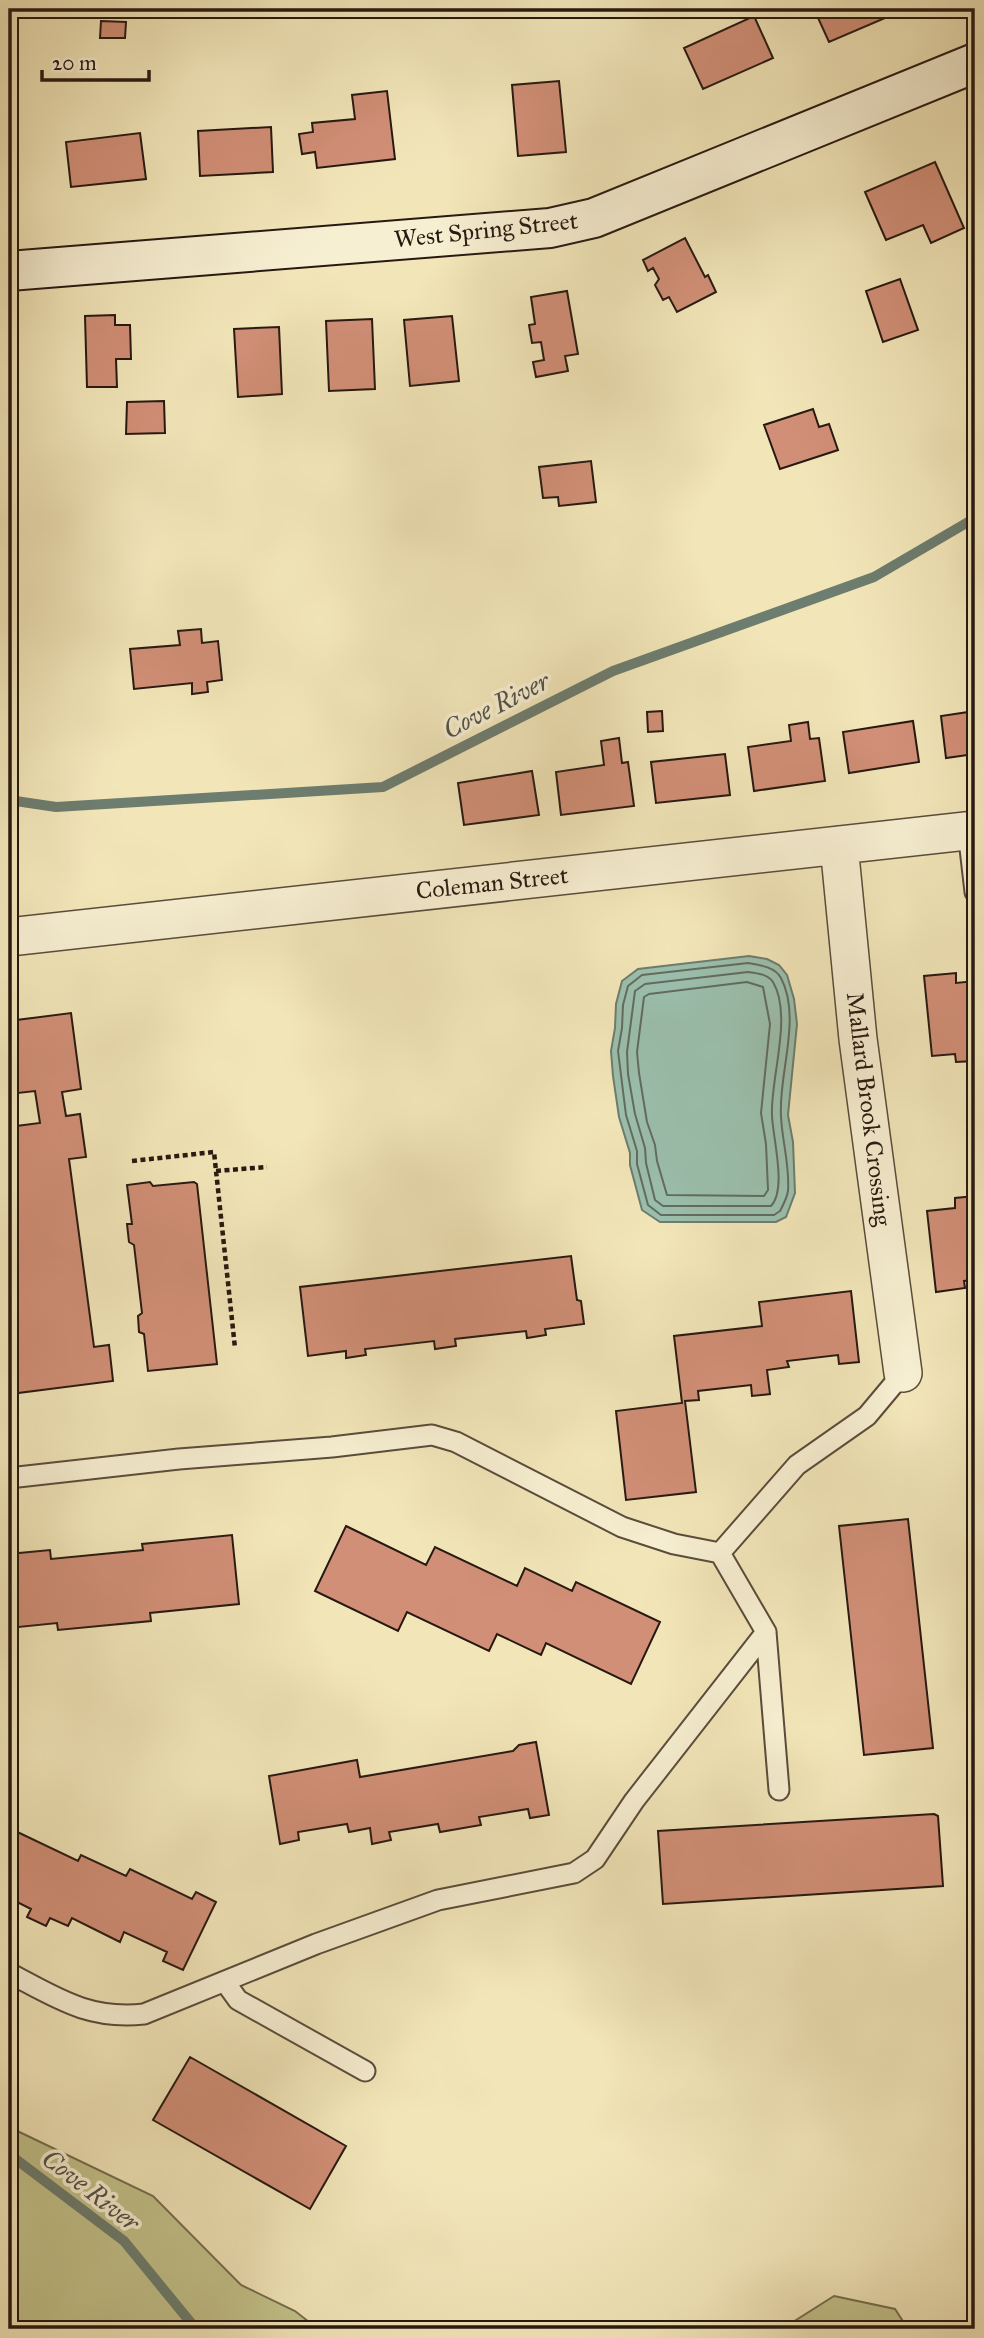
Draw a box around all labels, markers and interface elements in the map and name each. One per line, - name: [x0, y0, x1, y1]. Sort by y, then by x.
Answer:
- scale bar: [42, 38, 149, 82]
- text: 20 m: [52, 50, 97, 76]
- street label: West Spring Street: [393, 205, 580, 255]
- water label: Cove River: [437, 664, 556, 745]
- street label: Coleman Street: [414, 860, 570, 906]
- street label: Mallard Brook Crossing: [840, 990, 898, 1228]
- water label: Cove River: [36, 2142, 147, 2239]

